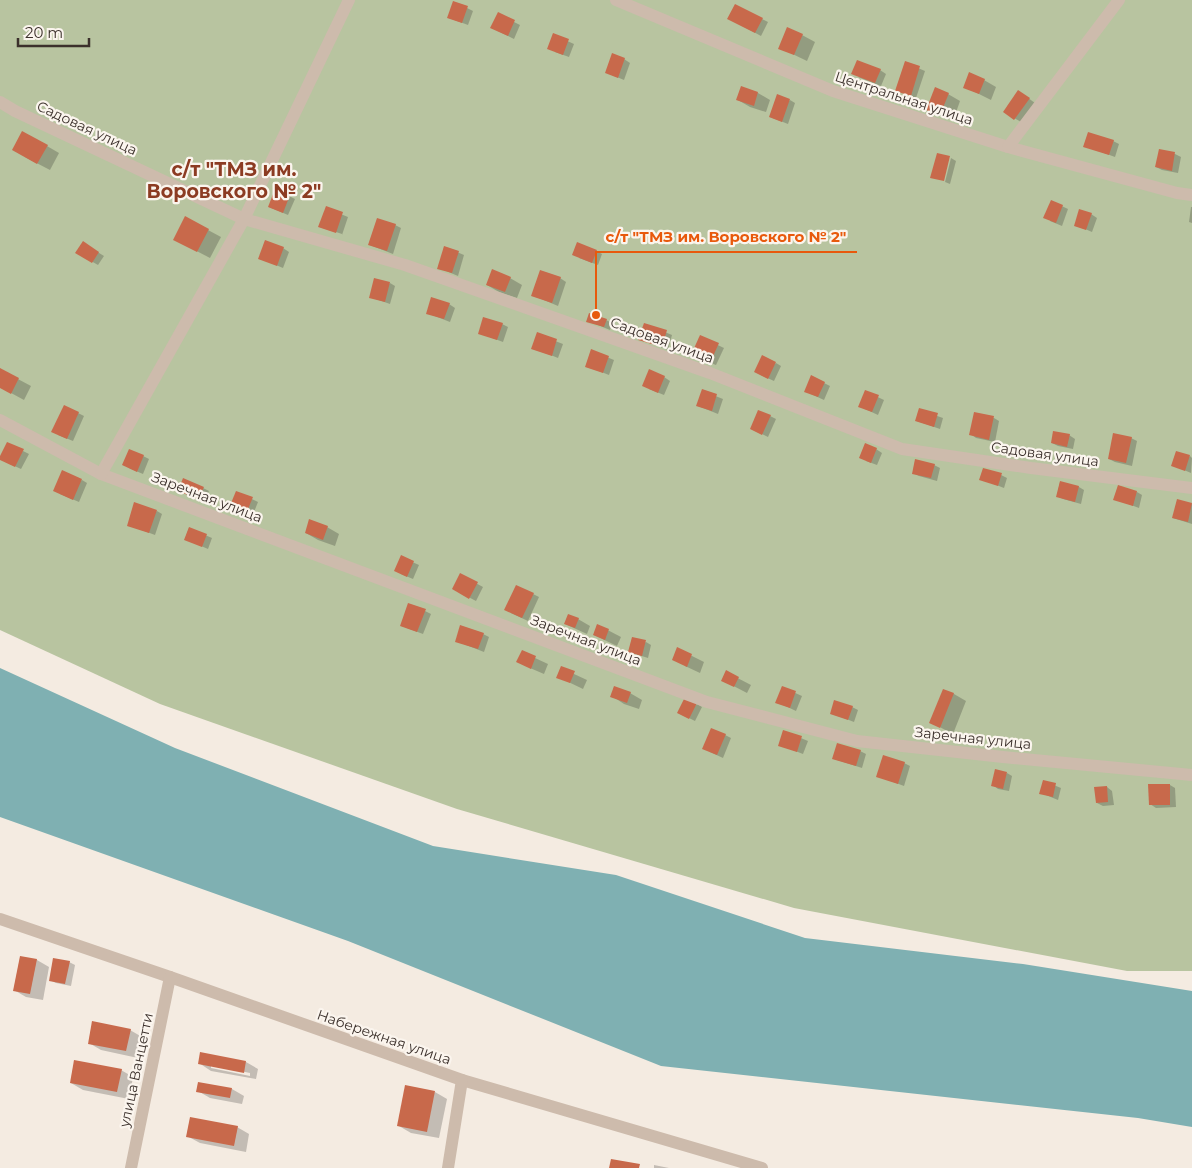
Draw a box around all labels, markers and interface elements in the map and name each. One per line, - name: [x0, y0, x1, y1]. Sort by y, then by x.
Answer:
- scale bar: [18, 15, 89, 47]
- text: 20 m: [25, 23, 63, 42]
- street label: Центральная улица: [833, 67, 975, 129]
- street label: Садовая улица: [34, 97, 140, 159]
- district label: с/т "ТМЗ им. Воровского № 2": [147, 158, 321, 203]
- callout: с/т "ТМЗ им. Воровского № 2": [596, 222, 857, 252]
- text: с/т "ТМЗ им. Воровского № 2": [606, 227, 846, 246]
- street label: Садовая улица: [608, 313, 716, 367]
- street label: Садовая улица: [990, 438, 1100, 470]
- street label: Заречная улица: [149, 468, 265, 526]
- street label: Заречная улица: [528, 611, 644, 669]
- street label: Заречная улица: [914, 723, 1032, 753]
- street label: Набережная улица: [315, 1006, 453, 1068]
- street label: улица Ванцетти: [115, 1011, 157, 1130]

